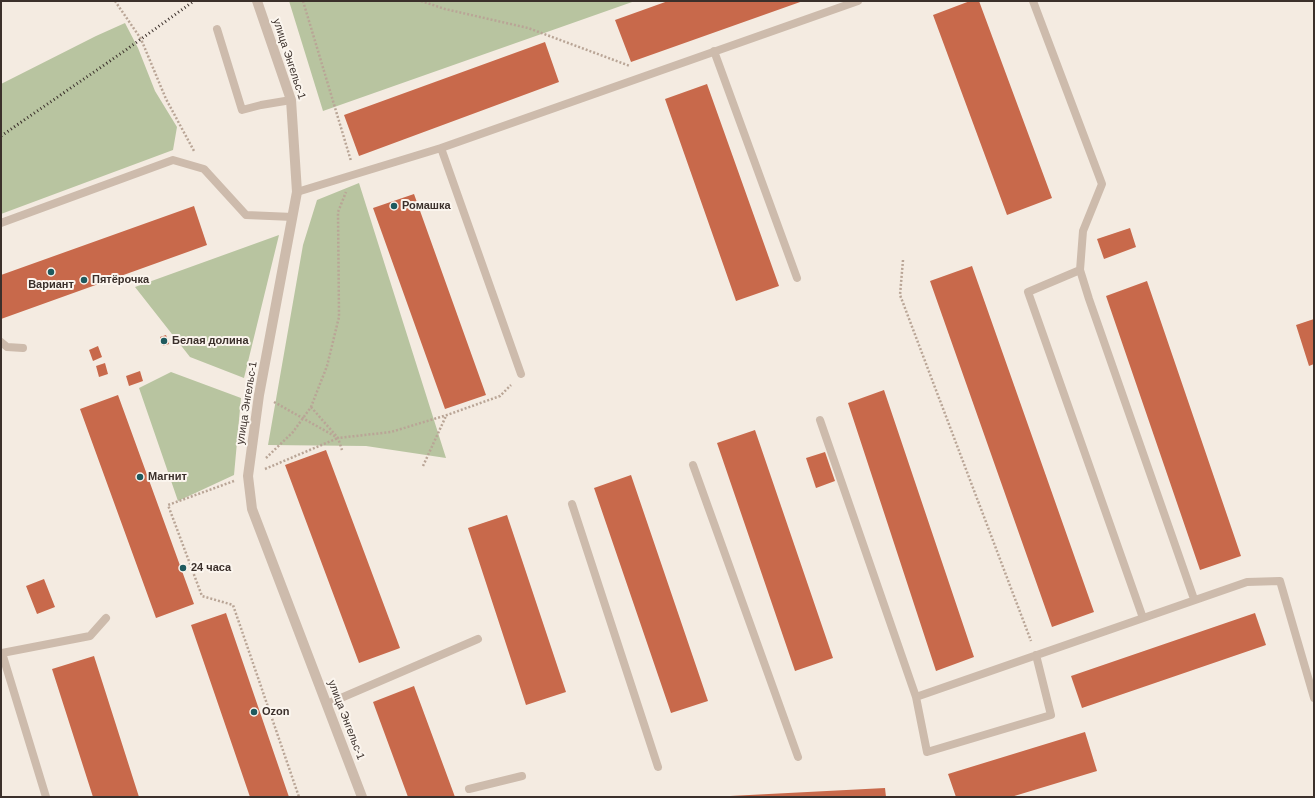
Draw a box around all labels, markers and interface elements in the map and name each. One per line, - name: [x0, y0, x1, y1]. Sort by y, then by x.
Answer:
- street label: улица Энгельс-1: [270, 17, 308, 101]
- place label: Ромашка: [402, 199, 451, 213]
- marker: Ромашка: [389, 201, 399, 211]
- marker: Вариант: [46, 267, 56, 277]
- place label: Пятёрочка: [92, 273, 149, 287]
- marker: Пятёрочка: [79, 275, 89, 285]
- place label: Вариант: [28, 278, 74, 292]
- place label: Белая долина: [172, 334, 249, 348]
- marker: Белая долина: [159, 336, 169, 346]
- street label: улица Энгельс-1: [234, 360, 260, 446]
- place label: Магнит: [148, 470, 187, 484]
- marker: Магнит: [135, 472, 145, 482]
- place label: 24 часа: [191, 561, 231, 575]
- marker: 24 часа: [178, 563, 188, 573]
- street label: улица Энгельс-1: [325, 678, 367, 762]
- place label: Ozon: [262, 705, 289, 719]
- marker: Ozon: [249, 707, 259, 717]

